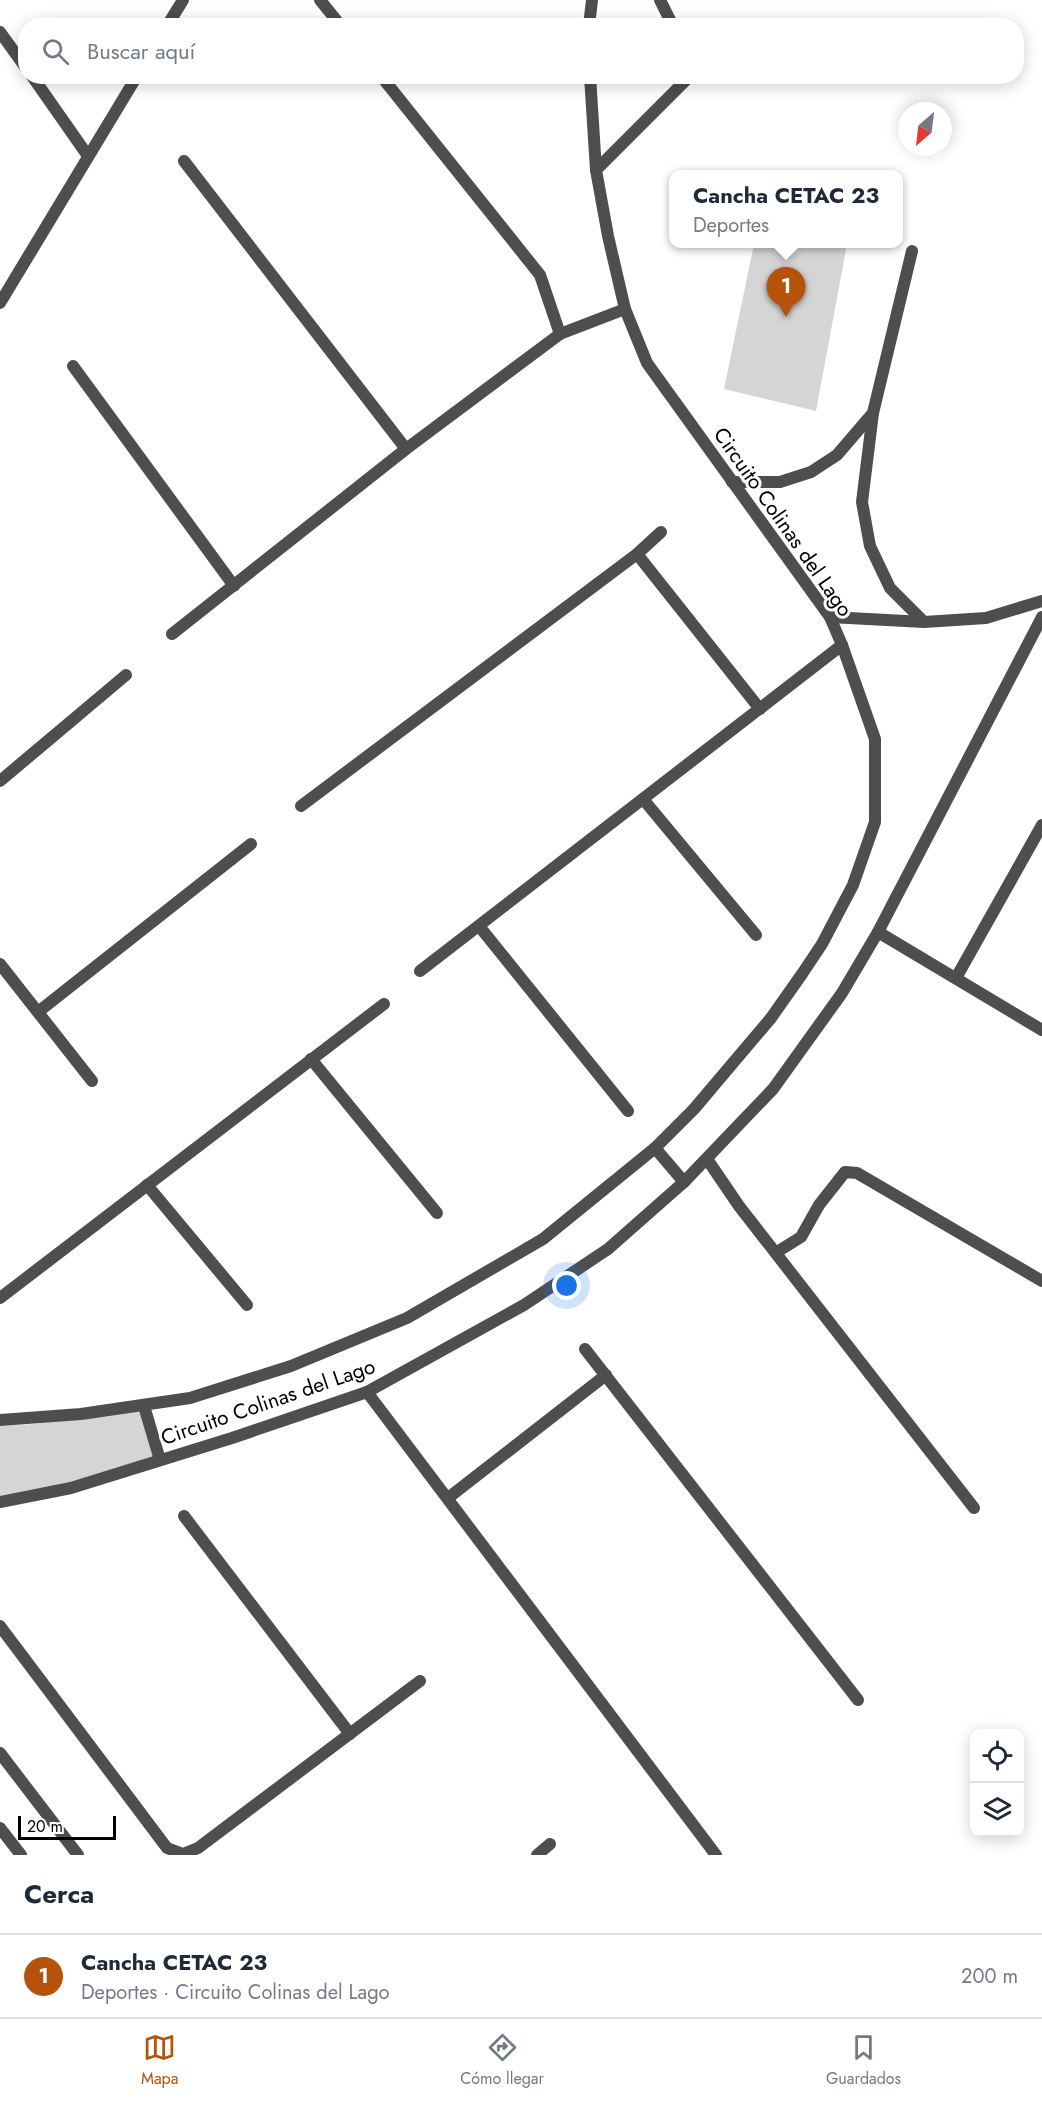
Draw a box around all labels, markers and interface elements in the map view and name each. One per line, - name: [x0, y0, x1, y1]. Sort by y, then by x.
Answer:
- search box: [18, 18, 1024, 84]
- icon: search: [39, 35, 72, 68]
- text: Buscar aquí: [87, 35, 195, 67]
- north arrow: [898, 102, 952, 156]
- popup: [669, 170, 903, 248]
- text: Cancha CETAC 23: [693, 179, 879, 211]
- text: Deportes: [693, 211, 769, 240]
- pin: 1: [766, 268, 806, 317]
- street label: Circuito Colinas del Lago: [706, 421, 860, 623]
- your location: [552, 1271, 581, 1300]
- street label: Circuito Colinas del Lago: [157, 1351, 379, 1453]
- map controls: [970, 1729, 1024, 1837]
- button: locate: [970, 1729, 1024, 1783]
- button: layers: [970, 1783, 1024, 1837]
- scale bar: [18, 1813, 116, 1840]
- text: 20 m: [27, 1815, 63, 1838]
- text: Cerca: [24, 1875, 94, 1913]
- text: Cancha CETAC 23: [81, 1946, 267, 1978]
- text: 1: [38, 1962, 49, 1991]
- text: 200 m: [961, 1962, 1018, 1991]
- text: Deportes · Circuito Colinas del Lago: [81, 1978, 390, 2007]
- tab: Mapa: [141, 2031, 178, 2090]
- tab: Cómo llegar: [460, 2031, 544, 2090]
- tab: Guardados: [826, 2031, 901, 2090]

